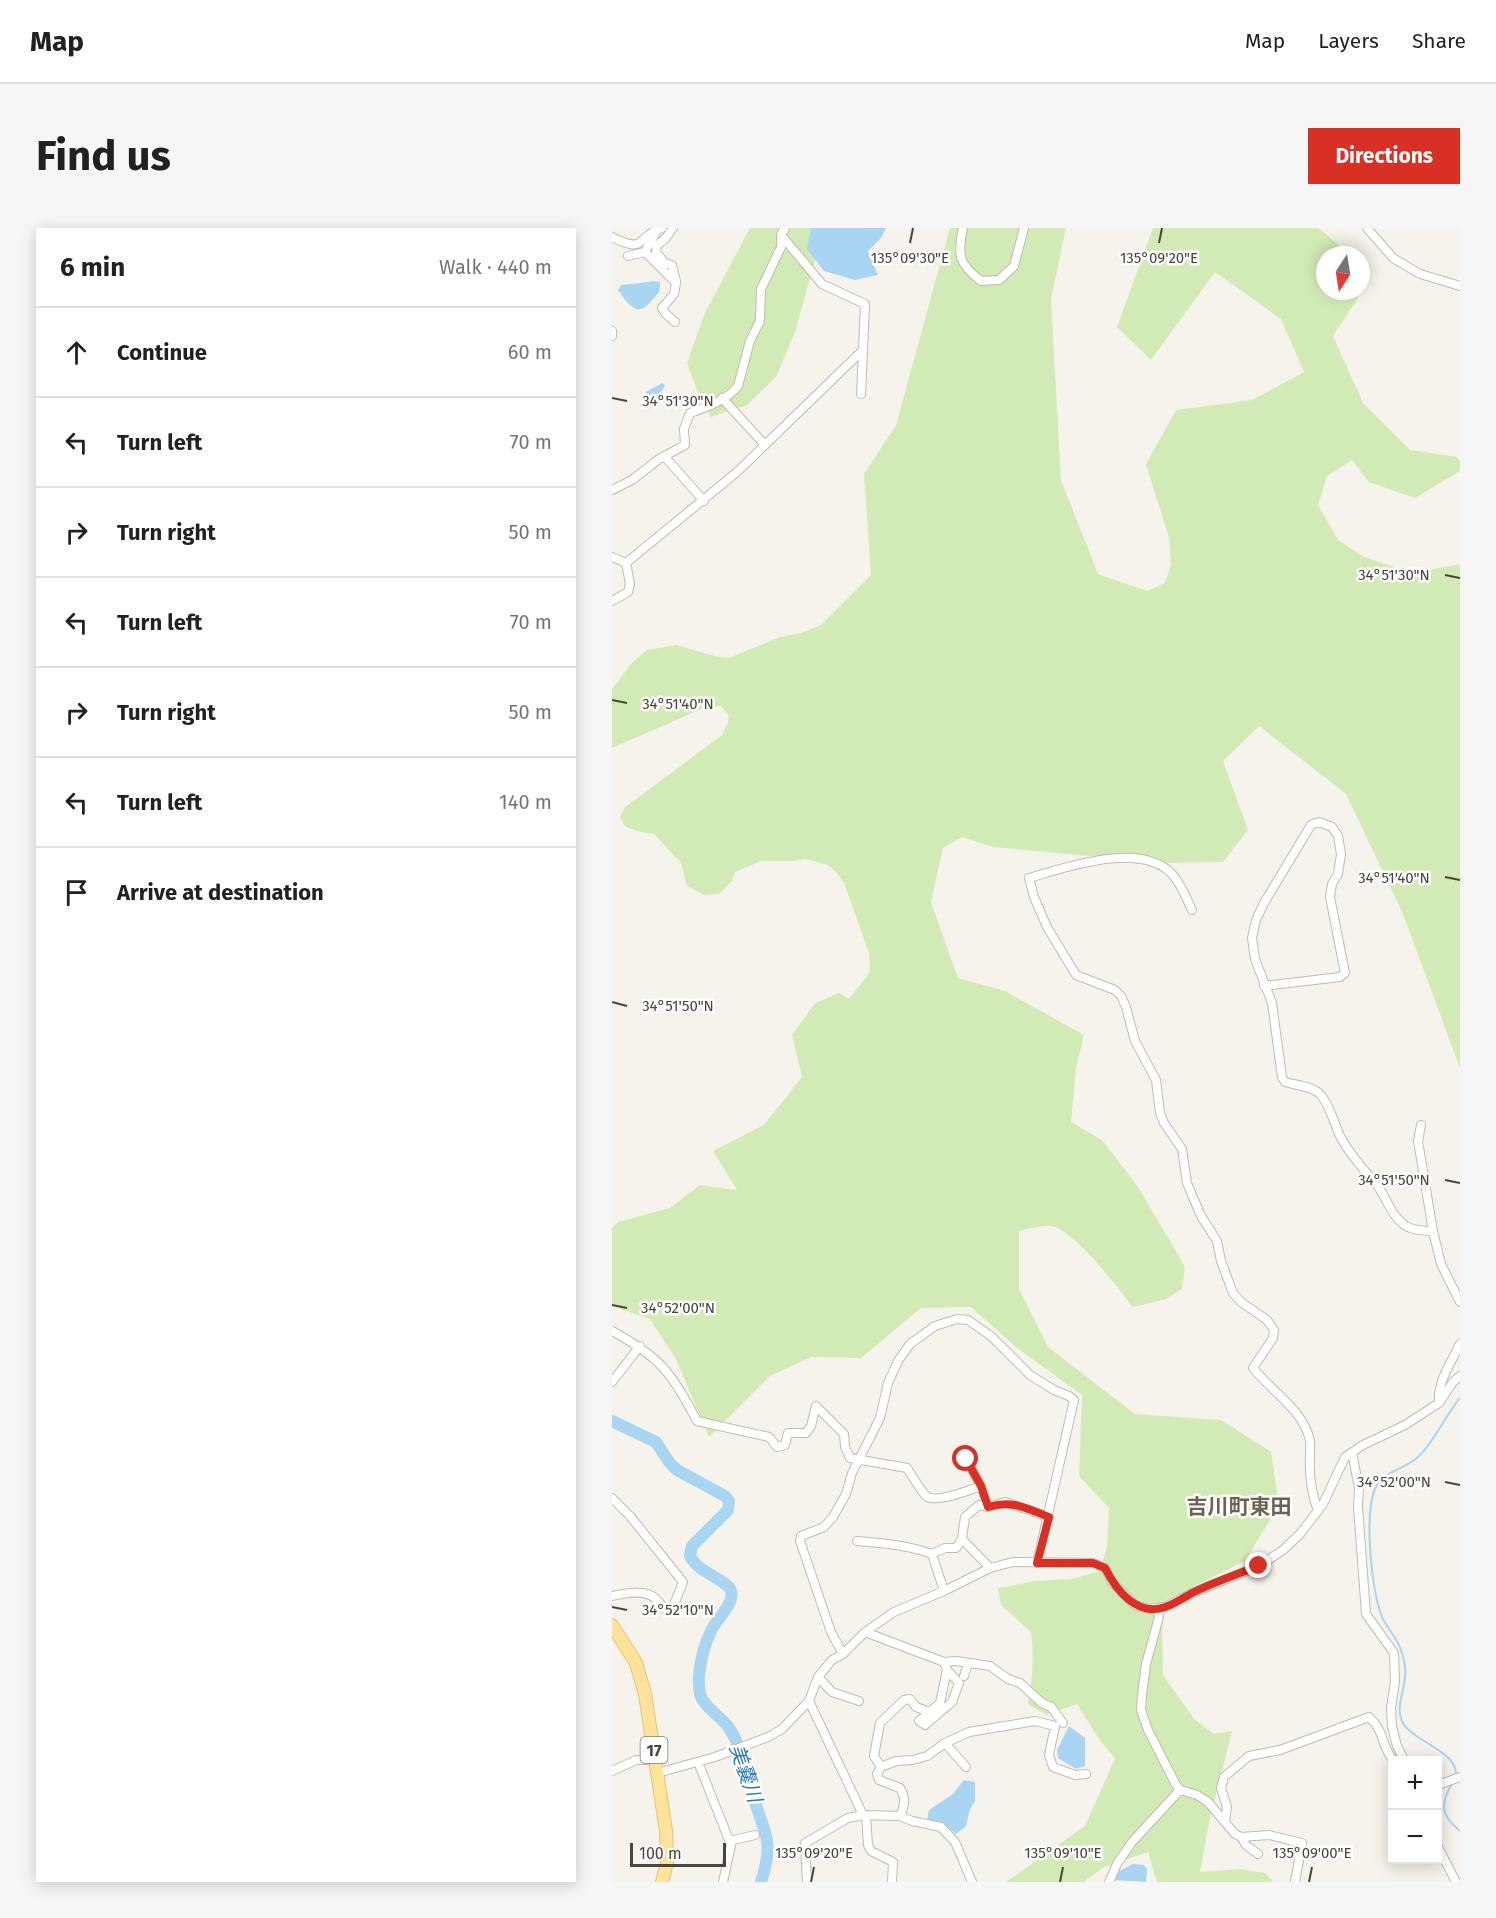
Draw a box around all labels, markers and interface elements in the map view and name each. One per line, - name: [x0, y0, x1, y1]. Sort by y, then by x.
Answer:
- text: Map: [30, 25, 84, 58]
- text: Map: [1245, 28, 1285, 54]
- text: Layers: [1318, 28, 1379, 54]
- text: Share: [1412, 28, 1466, 54]
- button: Directions: [1308, 128, 1460, 184]
- text: Find us: [36, 131, 171, 181]
- north arrow: [1316, 246, 1370, 300]
- text: 135°09'30"E: [871, 249, 949, 267]
- text: 135°09'20"E: [1120, 249, 1198, 267]
- text: 6 min: [60, 252, 125, 283]
- text: Walk · 440 m: [439, 255, 552, 279]
- icon: ahead: [60, 336, 93, 369]
- text: Continue: [117, 339, 207, 366]
- text: 60 m: [508, 340, 552, 364]
- text: 34°51'30"N: [642, 392, 714, 410]
- icon: left: [60, 426, 93, 459]
- text: Turn left: [117, 429, 202, 456]
- text: 70 m: [510, 430, 552, 454]
- icon: right: [60, 516, 93, 549]
- text: Turn right: [117, 519, 216, 546]
- text: 50 m: [508, 520, 552, 544]
- text: 34°51'30"N: [1358, 566, 1430, 584]
- icon: left: [60, 606, 93, 639]
- text: Turn left: [117, 609, 202, 636]
- text: 70 m: [510, 610, 552, 634]
- text: 34°51'40"N: [642, 695, 714, 713]
- icon: right: [60, 696, 93, 729]
- text: Turn right: [117, 699, 216, 726]
- text: 50 m: [508, 700, 552, 724]
- icon: left: [60, 786, 93, 819]
- text: Turn left: [117, 789, 202, 816]
- text: 140 m: [499, 790, 552, 814]
- text: 34°51'40"N: [1358, 869, 1430, 887]
- icon: arrive: [60, 876, 93, 909]
- text: Arrive at destination: [117, 879, 324, 906]
- text: 34°51'50"N: [642, 997, 714, 1015]
- text: 34°51'50"N: [1358, 1171, 1430, 1189]
- text: 34°52'00"N: [641, 1299, 715, 1317]
- route start: [952, 1445, 978, 1471]
- text: 34°52'00"N: [1357, 1473, 1431, 1491]
- district label: 吉川町東田: [1187, 1494, 1292, 1520]
- route end: [1245, 1552, 1271, 1578]
- text: 34°52'10"N: [642, 1601, 714, 1619]
- road number: 17: [640, 1737, 668, 1763]
- water label: 美嚢川: [725, 1741, 768, 1807]
- map controls: [1388, 1756, 1442, 1864]
- button: +: [1388, 1756, 1442, 1810]
- button: −: [1388, 1810, 1442, 1864]
- scale bar: [630, 1840, 726, 1868]
- text: 100 m: [639, 1844, 682, 1863]
- text: 135°09'20"E: [775, 1844, 853, 1862]
- text: 135°09'10"E: [1024, 1844, 1102, 1862]
- text: 135°09'00"E: [1272, 1844, 1352, 1862]

